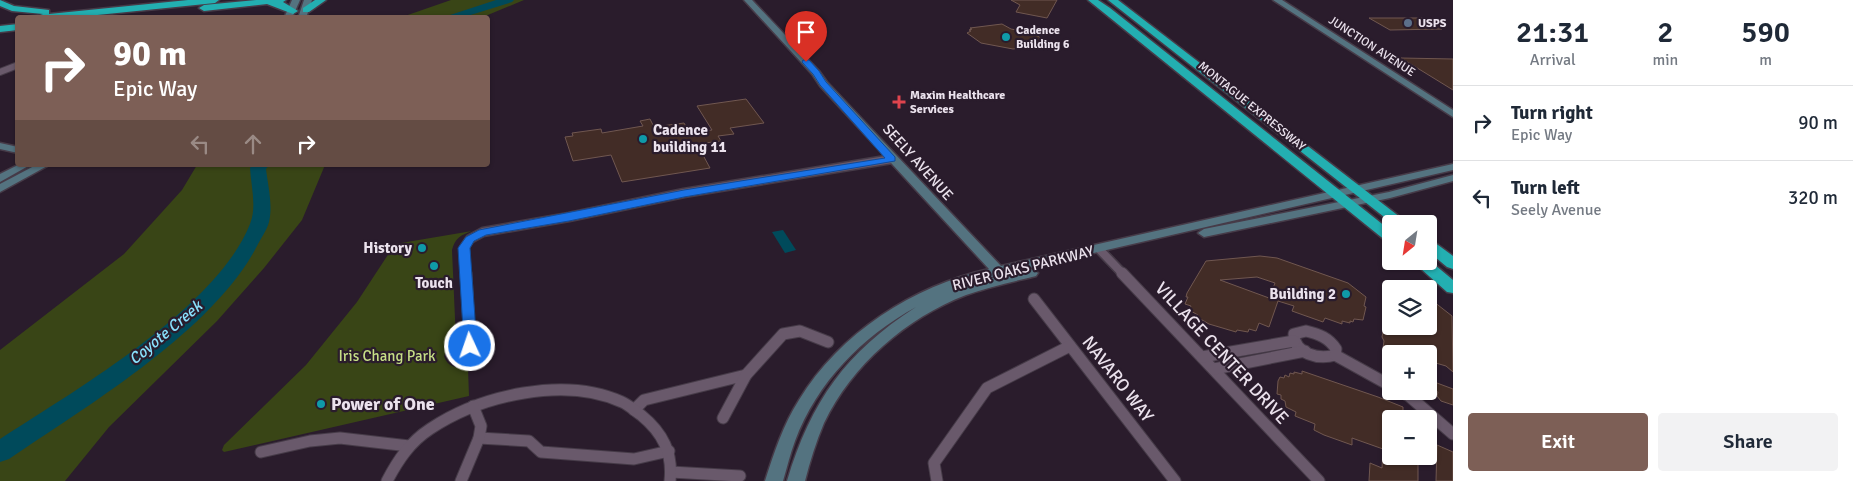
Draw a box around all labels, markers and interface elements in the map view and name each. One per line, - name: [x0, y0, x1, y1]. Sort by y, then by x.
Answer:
- pin: [785, 11, 827, 62]
- street label: JUNCTION AVENUE: [1326, 13, 1418, 80]
- text: 21:31: [1516, 14, 1589, 51]
- text: 2: [1657, 14, 1673, 51]
- text: 590: [1741, 14, 1790, 51]
- place label: USPS: [1418, 16, 1447, 31]
- marker: USPS: [1402, 17, 1414, 29]
- icon: arrive: [792, 18, 820, 46]
- place label: Cadence Building 6: [1016, 23, 1070, 52]
- marker: Cadence Building 6: [1000, 31, 1012, 43]
- text: 90 m: [113, 32, 187, 75]
- icon: right: [30, 35, 95, 100]
- text: Arrival: [1530, 50, 1576, 70]
- text: min: [1652, 50, 1678, 70]
- text: m: [1759, 50, 1772, 70]
- street label: MONTAGUE EXPRESSWAY: [1195, 59, 1308, 154]
- text: Epic Way: [113, 75, 197, 102]
- place label: Maxim Healthcare Services: [910, 88, 1005, 117]
- marker: Maxim Healthcare Services: [892, 95, 906, 109]
- text: Turn right: [1511, 101, 1593, 125]
- icon: right: [1468, 109, 1496, 137]
- text: 90 m: [1798, 111, 1838, 135]
- street label: SEELY AVENUE: [879, 120, 957, 204]
- place label: Cadence building 11: [653, 121, 727, 156]
- text: Epic Way: [1511, 125, 1572, 145]
- icon: left: [186, 130, 214, 158]
- icon: ahead: [239, 130, 267, 158]
- icon: right: [292, 130, 320, 158]
- marker: Cadence building 11: [637, 133, 649, 145]
- text: Turn left: [1511, 176, 1580, 200]
- icon: left: [1468, 184, 1496, 212]
- text: 320 m: [1788, 186, 1838, 210]
- text: Seely Avenue: [1511, 200, 1601, 220]
- north arrow: [1382, 215, 1438, 270]
- map controls: [1382, 215, 1437, 465]
- place label: History: [363, 239, 413, 257]
- marker: History: [416, 242, 428, 254]
- street label: RIVER OAKS PARKWAY: [950, 242, 1096, 294]
- marker: Touch: [428, 260, 440, 272]
- place label: Touch: [415, 274, 453, 292]
- street label: VILLAGE CENTER DRIVE: [1151, 278, 1293, 428]
- button: layers: [1382, 280, 1437, 335]
- place label: Building 2: [1269, 285, 1336, 303]
- marker: Building 2: [1340, 288, 1352, 300]
- water label: Coyote Creek: [125, 295, 208, 369]
- position arrow: [443, 319, 495, 371]
- street label: NAVARO WAY: [1078, 332, 1158, 426]
- button: +: [1382, 345, 1437, 400]
- park label: Iris Chang Park: [338, 347, 436, 365]
- place label: Power of One: [331, 393, 435, 415]
- marker: Power of One: [315, 398, 327, 410]
- button: −: [1382, 410, 1437, 465]
- button: Exit: [1468, 413, 1648, 471]
- button: Share: [1658, 413, 1838, 471]

